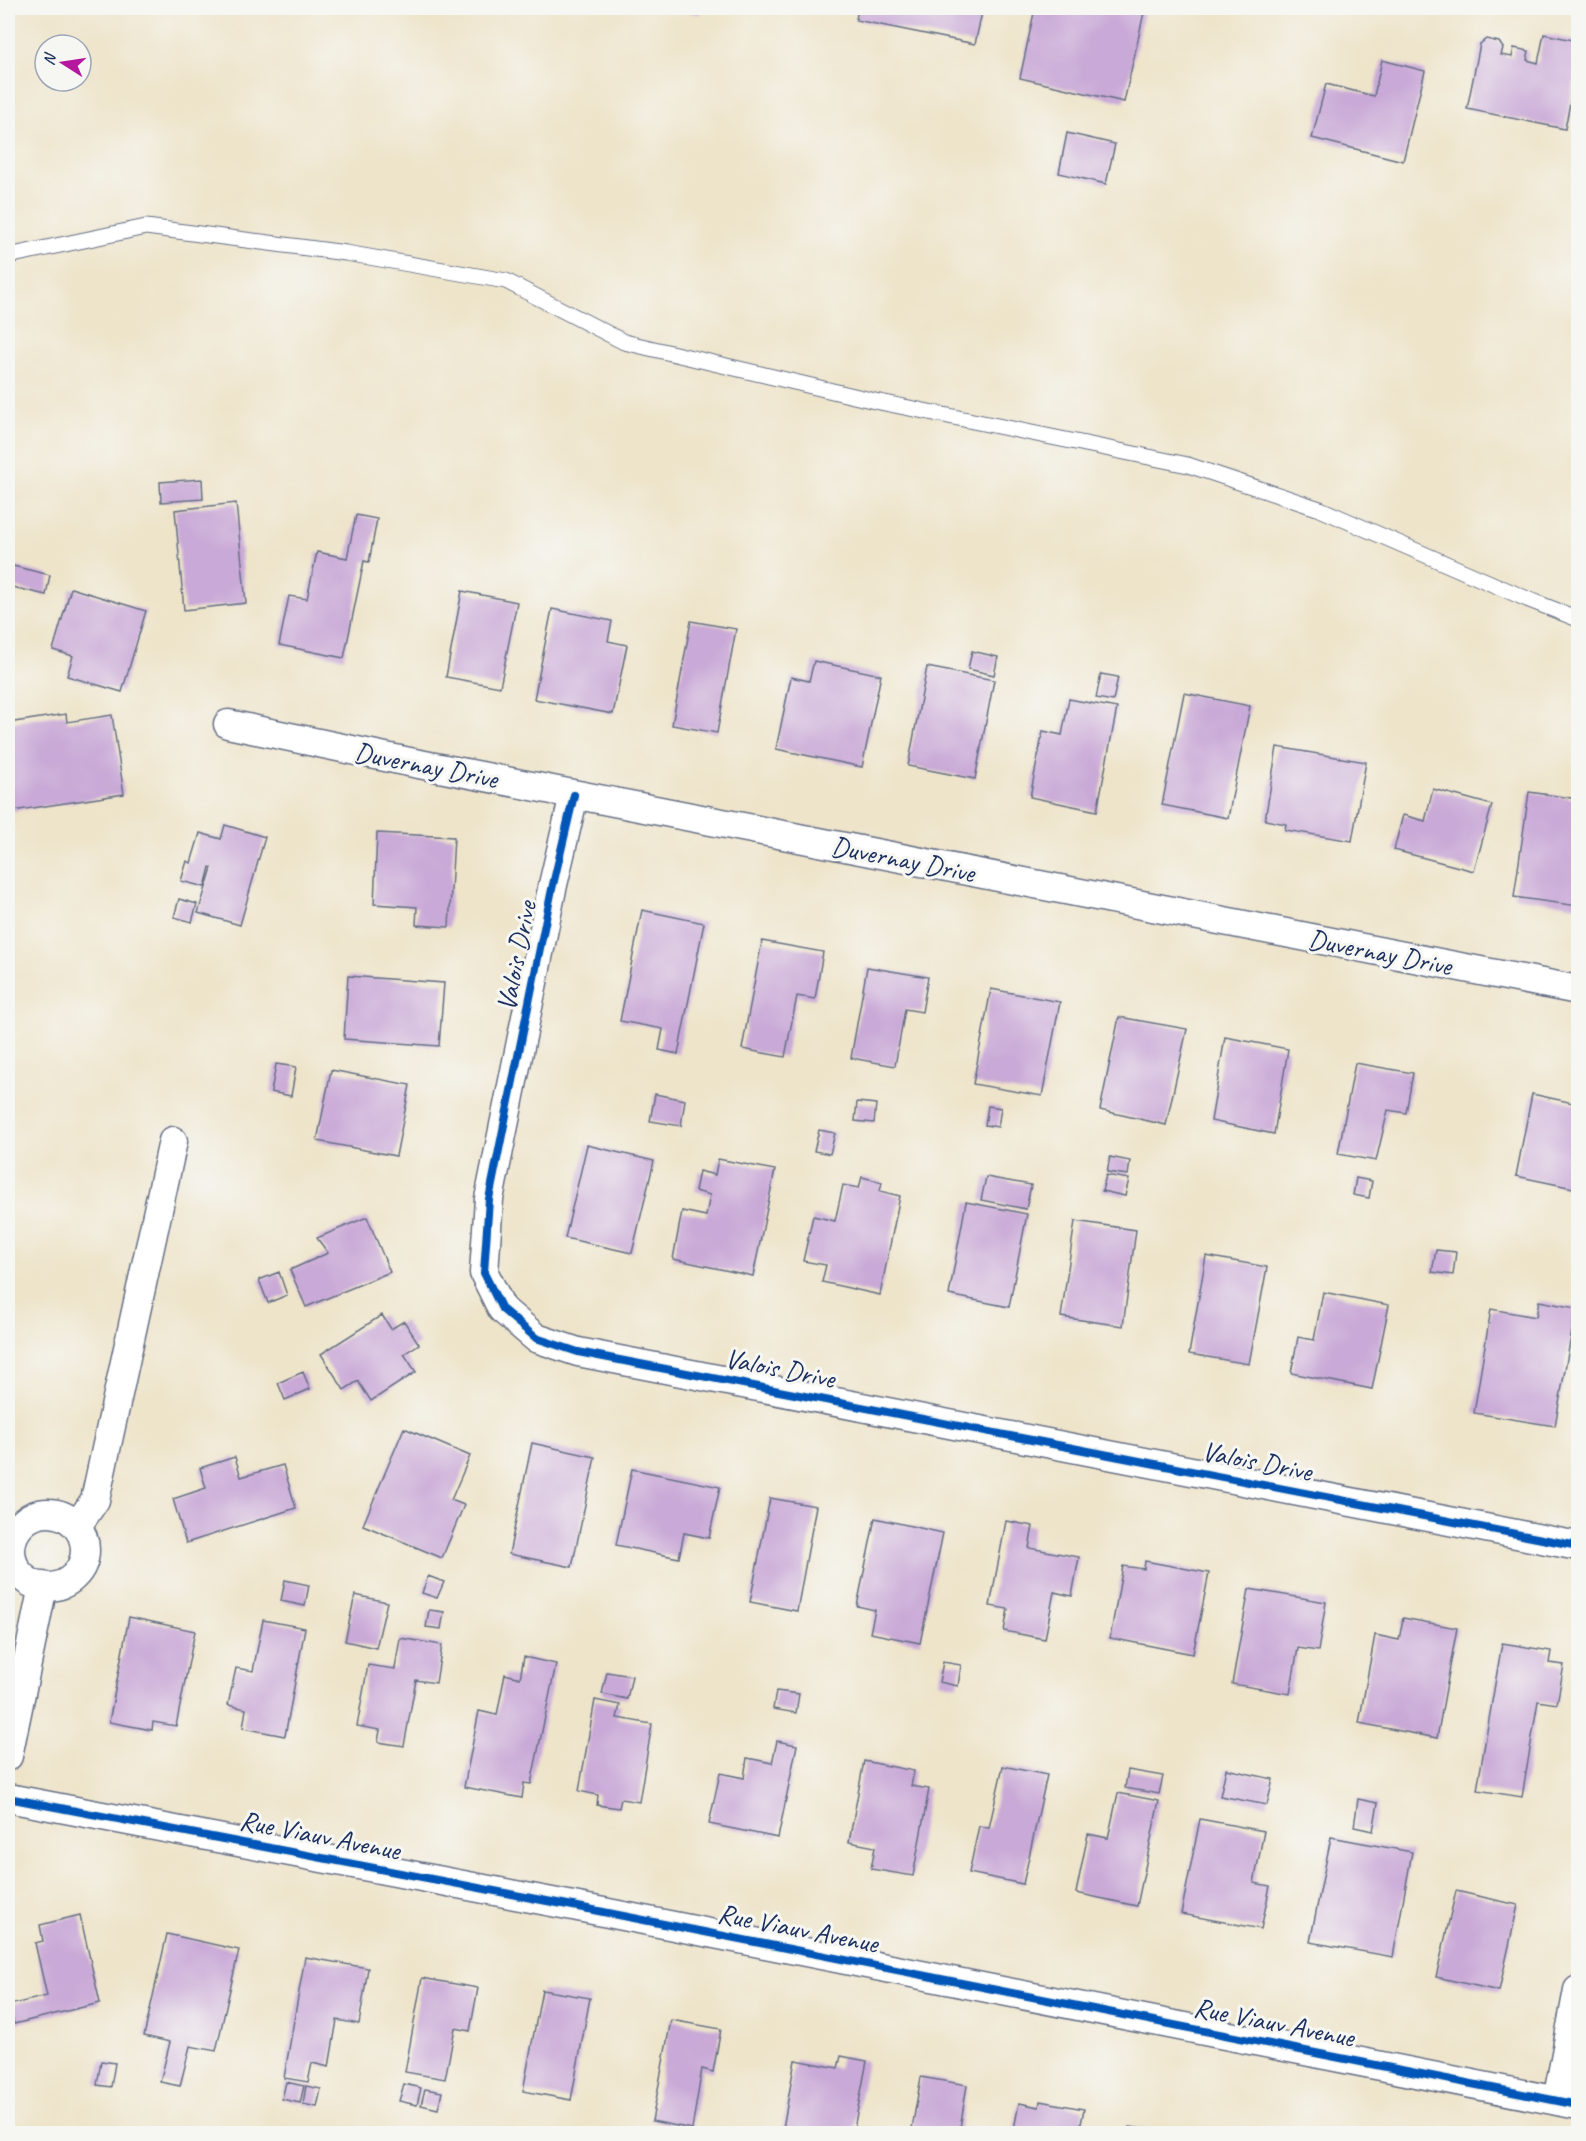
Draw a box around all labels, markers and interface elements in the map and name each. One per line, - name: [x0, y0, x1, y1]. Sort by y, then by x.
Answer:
- north arrow: [33, 33, 93, 93]
- text: N: [38, 50, 61, 67]
- street label: Duvernay Drive: [351, 734, 503, 796]
- street label: Duvernay Drive: [828, 828, 980, 890]
- street label: Valois Drive: [488, 896, 544, 1014]
- street label: Duvernay Drive: [1305, 921, 1457, 983]
- street label: Valois Drive: [722, 1340, 840, 1396]
- street label: Valois Drive: [1199, 1433, 1317, 1489]
- street label: Rue Viauv Avenue: [237, 1802, 405, 1868]
- street label: Rue Viauv Avenue: [715, 1895, 883, 1961]
- street label: Rue Viauv Avenue: [1191, 1989, 1359, 2055]

